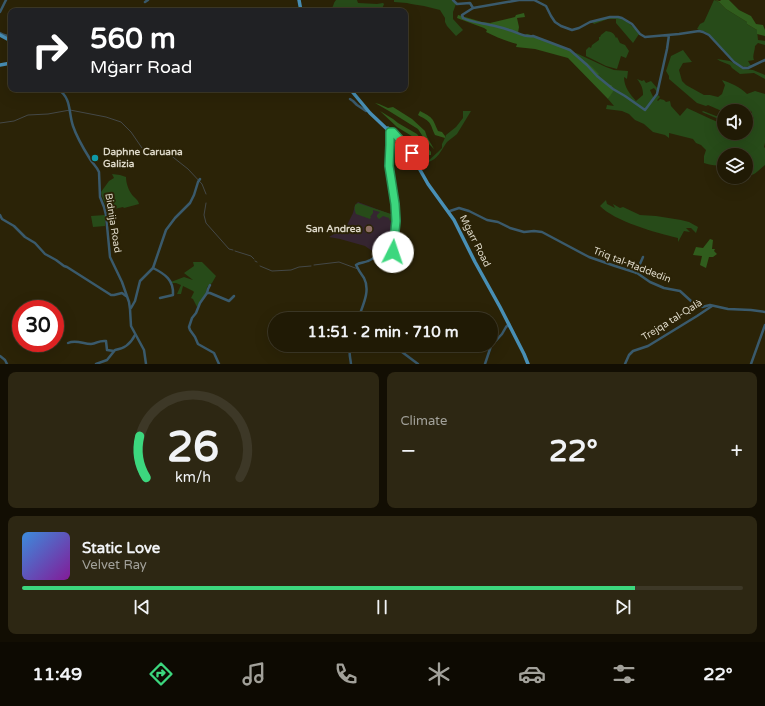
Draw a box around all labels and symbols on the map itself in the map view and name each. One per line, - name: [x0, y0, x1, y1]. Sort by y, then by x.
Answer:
- pin: [395, 136, 429, 170]
- place label: Daphne Caruana Galizia: [103, 146, 183, 170]
- marker: Daphne Caruana Galizia: [90, 153, 100, 163]
- street label: Bidnija Road: [102, 192, 124, 254]
- street label: Mġarr Road: [457, 213, 493, 269]
- place label: San Andrea: [306, 223, 361, 235]
- marker: San Andrea: [364, 224, 374, 234]
- position arrow: [372, 231, 414, 273]
- street label: Triq tal-Ħaddedin: [591, 245, 673, 285]
- street label: Trejqa tal-Qalà: [640, 297, 704, 343]
- speed limit sign: 30: [12, 300, 64, 352]

